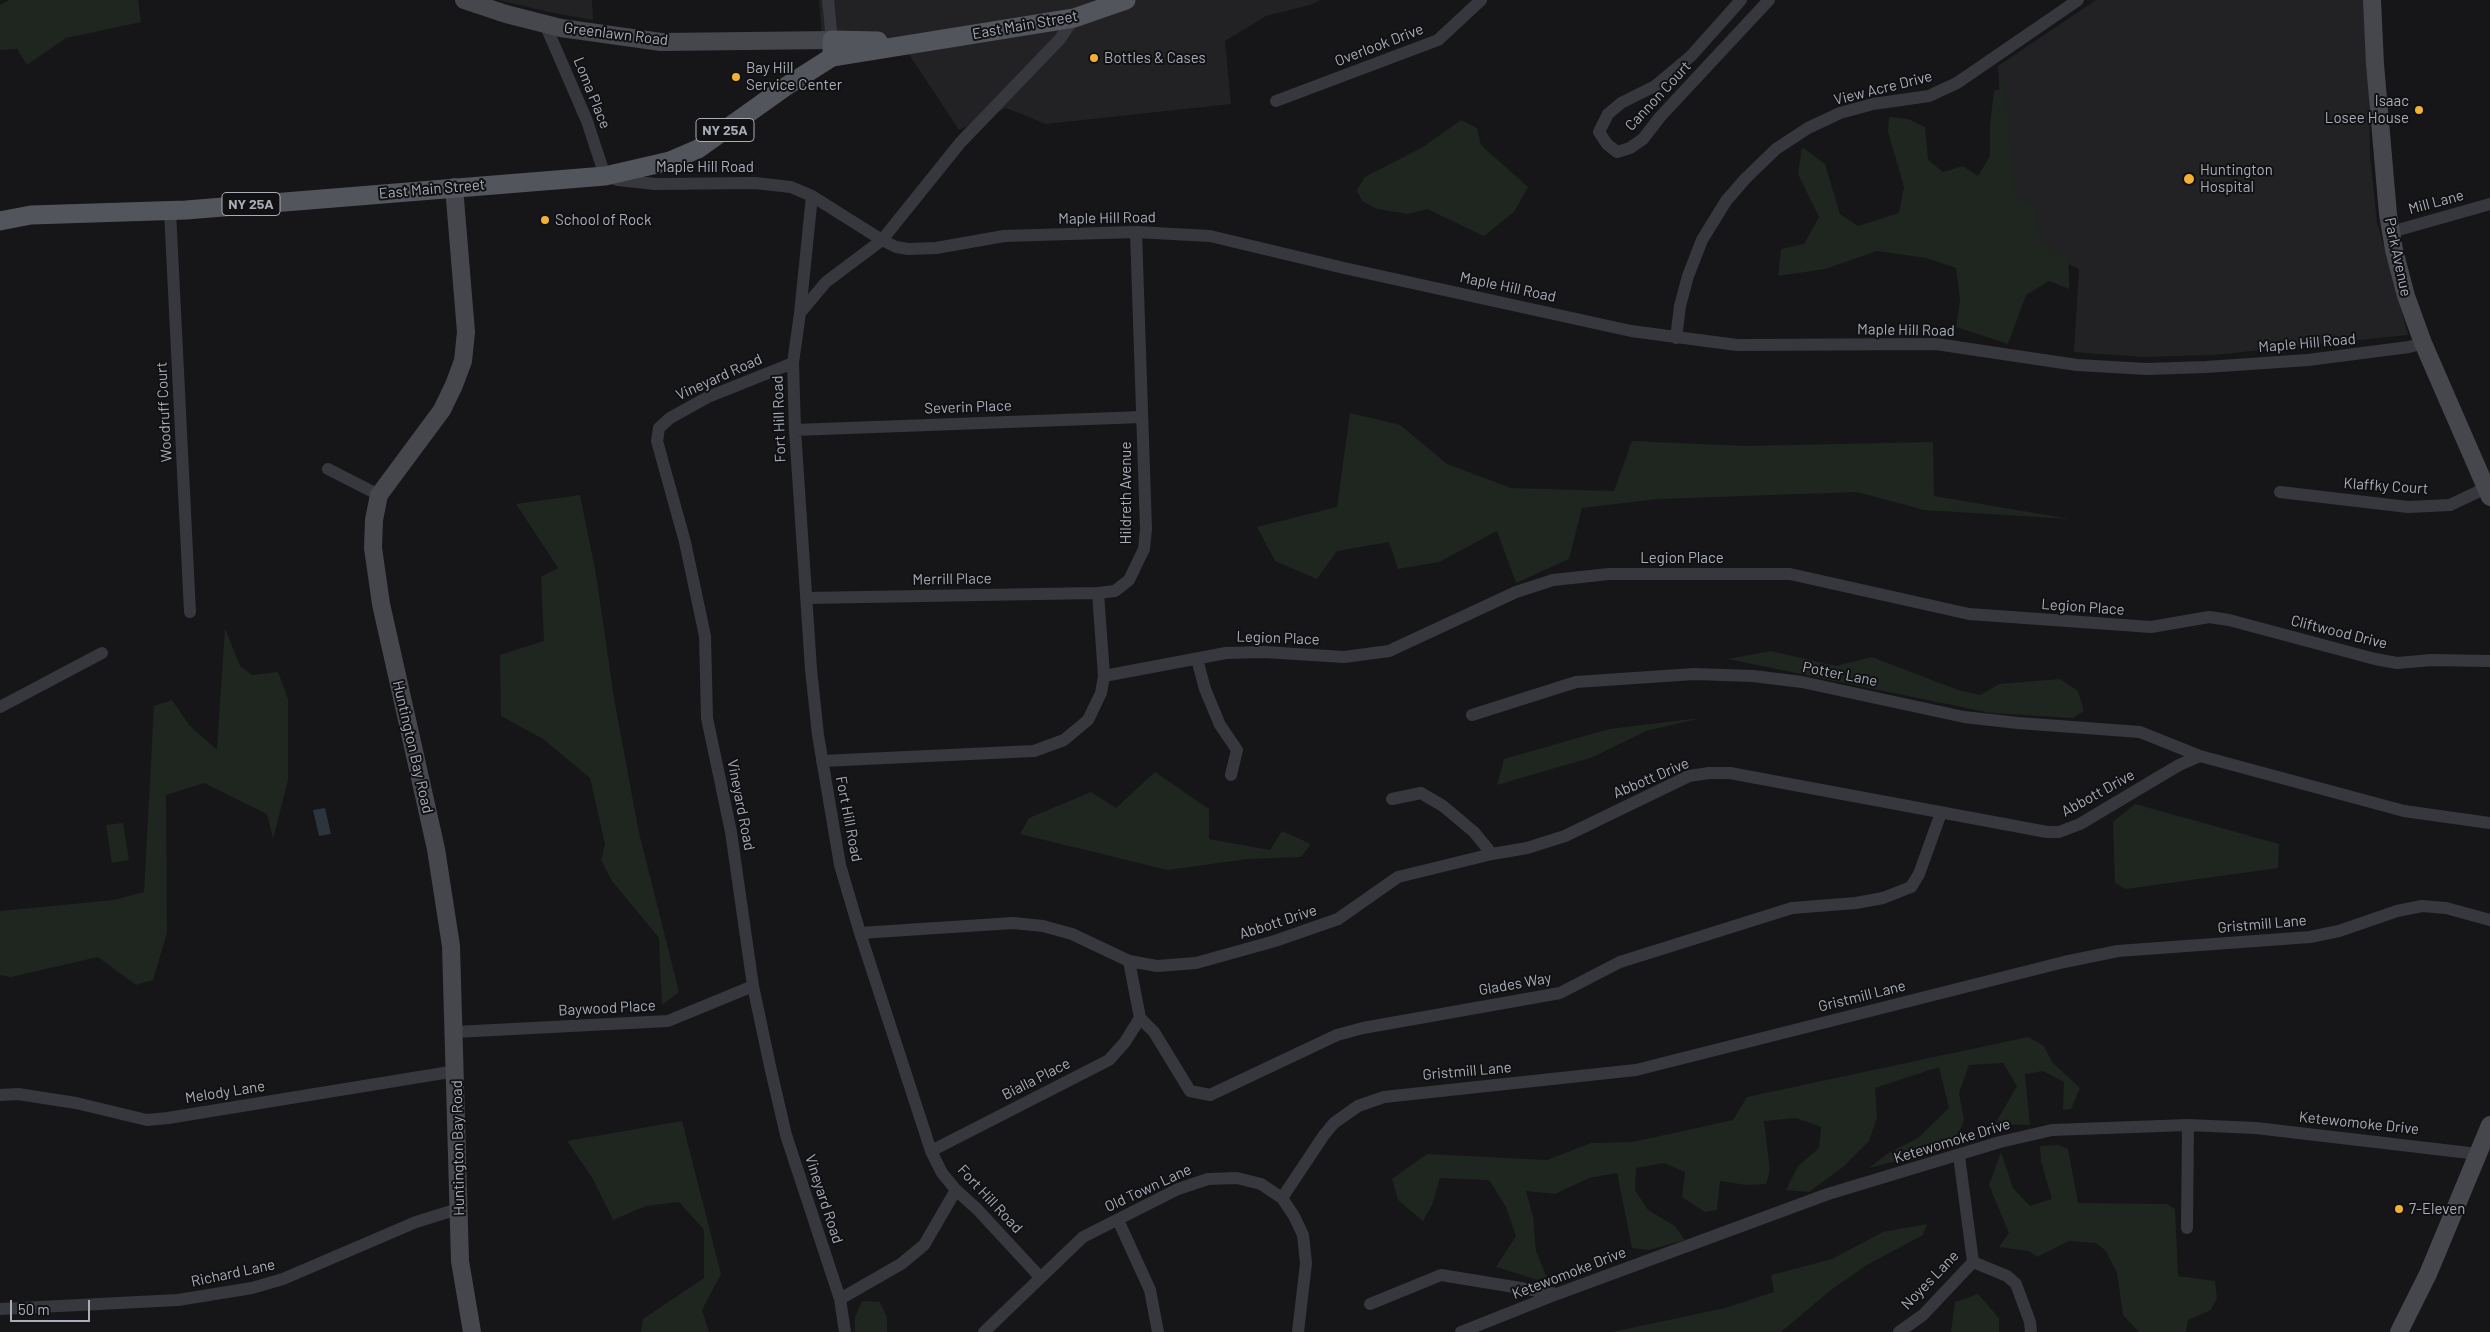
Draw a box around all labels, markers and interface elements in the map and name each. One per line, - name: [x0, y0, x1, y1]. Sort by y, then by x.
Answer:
- street label: East Main Street: [971, 7, 1079, 43]
- street label: Greenlawn Road: [563, 19, 669, 49]
- street label: Overlook Drive: [1332, 20, 1426, 70]
- place label: Bottles & Cases: [1104, 49, 1206, 67]
- marker: Bottles & Cases: [1088, 52, 1100, 64]
- street label: Loma Place: [570, 55, 614, 131]
- street label: Cannon Court: [1621, 58, 1695, 134]
- place label: Bay Hill Service Center: [746, 59, 842, 94]
- street label: View Acre Drive: [1832, 67, 1934, 109]
- marker: Bay Hill Service Center: [730, 71, 742, 83]
- place label: Isaac Losee House: [2325, 92, 2409, 127]
- marker: Isaac Losee House: [2413, 104, 2425, 116]
- road number: NY 25A: [696, 118, 754, 142]
- street label: Maple Hill Road: [656, 158, 754, 176]
- place label: Huntington Hospital: [2200, 161, 2273, 196]
- marker: Huntington Hospital: [2182, 172, 2196, 186]
- street label: East Main Street: [378, 175, 486, 203]
- street label: Mill Lane: [2406, 186, 2466, 218]
- road number: NY 25A: [222, 192, 280, 215]
- street label: Maple Hill Road: [1058, 208, 1156, 228]
- place label: School of Rock: [555, 211, 651, 229]
- marker: School of Rock: [539, 214, 551, 226]
- street label: Park Avenue: [2381, 216, 2415, 298]
- street label: Maple Hill Road: [1458, 268, 1558, 306]
- street label: Maple Hill Road: [1857, 320, 1955, 340]
- street label: Maple Hill Road: [2257, 330, 2357, 356]
- street label: Vineyard Road: [673, 350, 765, 404]
- street label: Woodruff Court: [152, 361, 176, 463]
- street label: Fort Hill Road: [768, 375, 790, 463]
- street label: Severin Place: [924, 396, 1012, 418]
- street label: Hildreth Avenue: [1117, 442, 1135, 544]
- street label: Klaffky Court: [2343, 474, 2429, 498]
- street label: Legion Place: [1640, 549, 1724, 567]
- street label: Merrill Place: [912, 569, 992, 589]
- street label: Legion Place: [2041, 595, 2125, 619]
- street label: Cliftwood Drive: [2289, 611, 2389, 653]
- street label: Legion Place: [1236, 628, 1320, 648]
- street label: Potter Lane: [1801, 658, 1879, 690]
- street label: Huntington Bay Road: [389, 679, 437, 815]
- street label: Abbott Drive: [1610, 754, 1692, 802]
- street label: Vineyard Road: [723, 758, 759, 852]
- street label: Abbott Drive: [2058, 766, 2138, 820]
- street label: Fort Hill Road: [832, 775, 866, 863]
- street label: Abbott Drive: [1237, 901, 1319, 943]
- street label: Gristmill Lane: [2217, 911, 2307, 937]
- street label: Glades Way: [1477, 969, 1553, 999]
- street label: Gristmill Lane: [1816, 976, 1908, 1016]
- street label: Baywood Place: [558, 996, 656, 1020]
- street label: Bialla Place: [999, 1054, 1073, 1104]
- street label: Gristmill Lane: [1422, 1058, 1512, 1084]
- street label: Melody Lane: [184, 1077, 266, 1107]
- street label: Huntington Bay Road: [448, 1080, 468, 1216]
- street label: Ketewomoke Drive: [2298, 1108, 2420, 1138]
- street label: Ketewomoke Drive: [1892, 1115, 2012, 1167]
- street label: Vineyard Road: [801, 1152, 847, 1246]
- street label: Old Town Lane: [1102, 1160, 1194, 1216]
- street label: Fort Hill Road: [954, 1161, 1026, 1237]
- place label: 7-Eleven: [2409, 1200, 2465, 1218]
- marker: 7-Eleven: [2393, 1203, 2405, 1215]
- street label: Ketewomoke Drive: [1509, 1243, 1629, 1303]
- street label: Noyes Lane: [1898, 1247, 1962, 1313]
- street label: Richard Lane: [189, 1255, 277, 1291]
- scale bar: [12, 1290, 92, 1322]
- text: 50 m: [18, 1300, 50, 1318]

